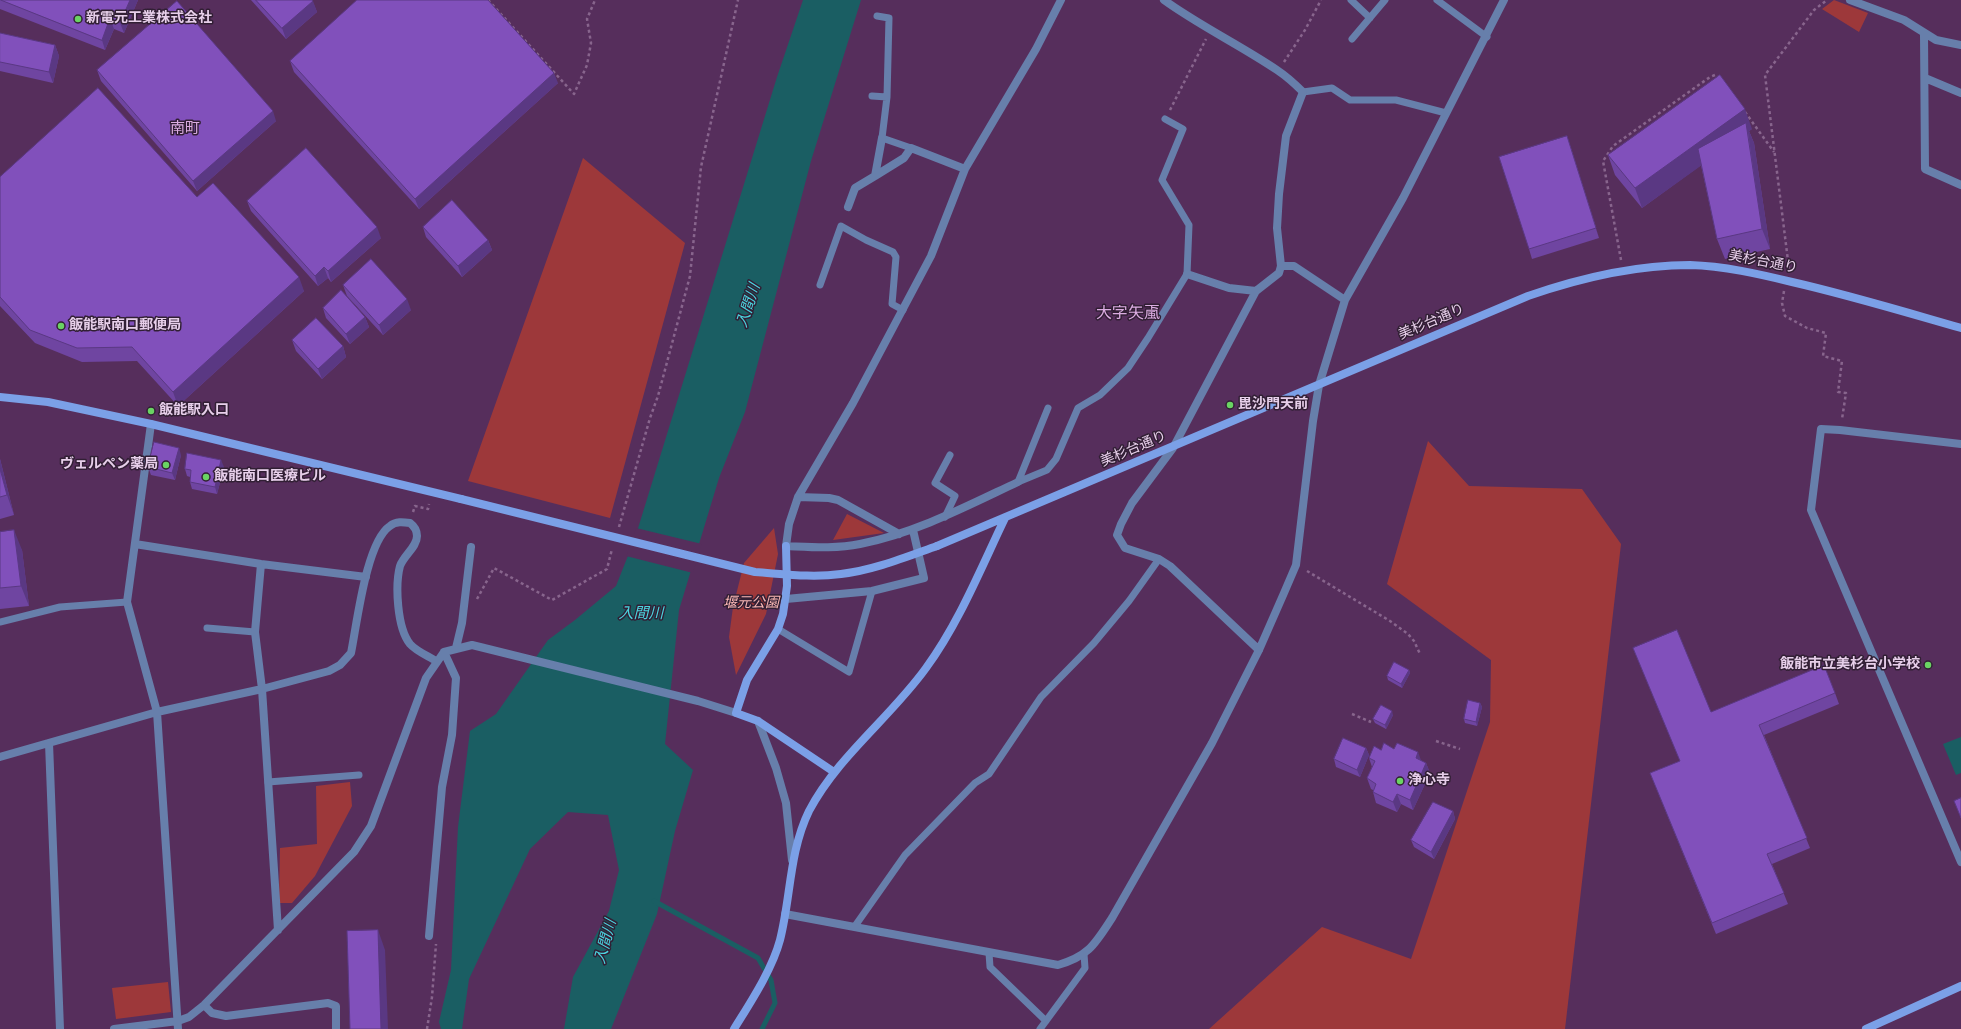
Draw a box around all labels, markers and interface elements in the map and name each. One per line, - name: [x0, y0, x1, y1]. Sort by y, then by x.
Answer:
- place label: 新電元工業株式会社: [86, 11, 212, 27]
- marker: 新電元工業株式会社: [73, 14, 83, 24]
- district label: 南町: [170, 121, 200, 139]
- street label: 美杉台通り: [1727, 248, 1799, 278]
- water label: 入間川: [734, 282, 766, 330]
- street label: 美杉台通り: [1397, 302, 1467, 344]
- district label: 大字矢颪: [1096, 305, 1160, 325]
- place label: 飯能駅南口郵便局: [69, 318, 181, 334]
- marker: 飯能駅南口郵便局: [56, 321, 66, 331]
- place label: 毘沙門天前: [1238, 397, 1308, 413]
- marker: 毘沙門天前: [1225, 400, 1235, 410]
- place label: 飯能駅入口: [159, 403, 229, 419]
- marker: 飯能駅入口: [146, 406, 156, 416]
- street label: 美杉台通り: [1099, 429, 1169, 471]
- place label: ヴェルペン薬局: [60, 457, 158, 473]
- marker: ヴェルペン薬局: [161, 460, 171, 470]
- place label: 飯能南口医療ビル: [214, 469, 326, 485]
- marker: 飯能南口医療ビル: [201, 472, 211, 482]
- park label: 堰元公園: [723, 596, 779, 612]
- water label: 入間川: [619, 606, 663, 624]
- place label: 飯能市立美杉台小学校: [1780, 657, 1920, 673]
- marker: 飯能市立美杉台小学校: [1923, 660, 1933, 670]
- place label: 浄心寺: [1408, 773, 1450, 789]
- marker: 浄心寺: [1395, 776, 1405, 786]
- water label: 入間川: [592, 918, 622, 966]

